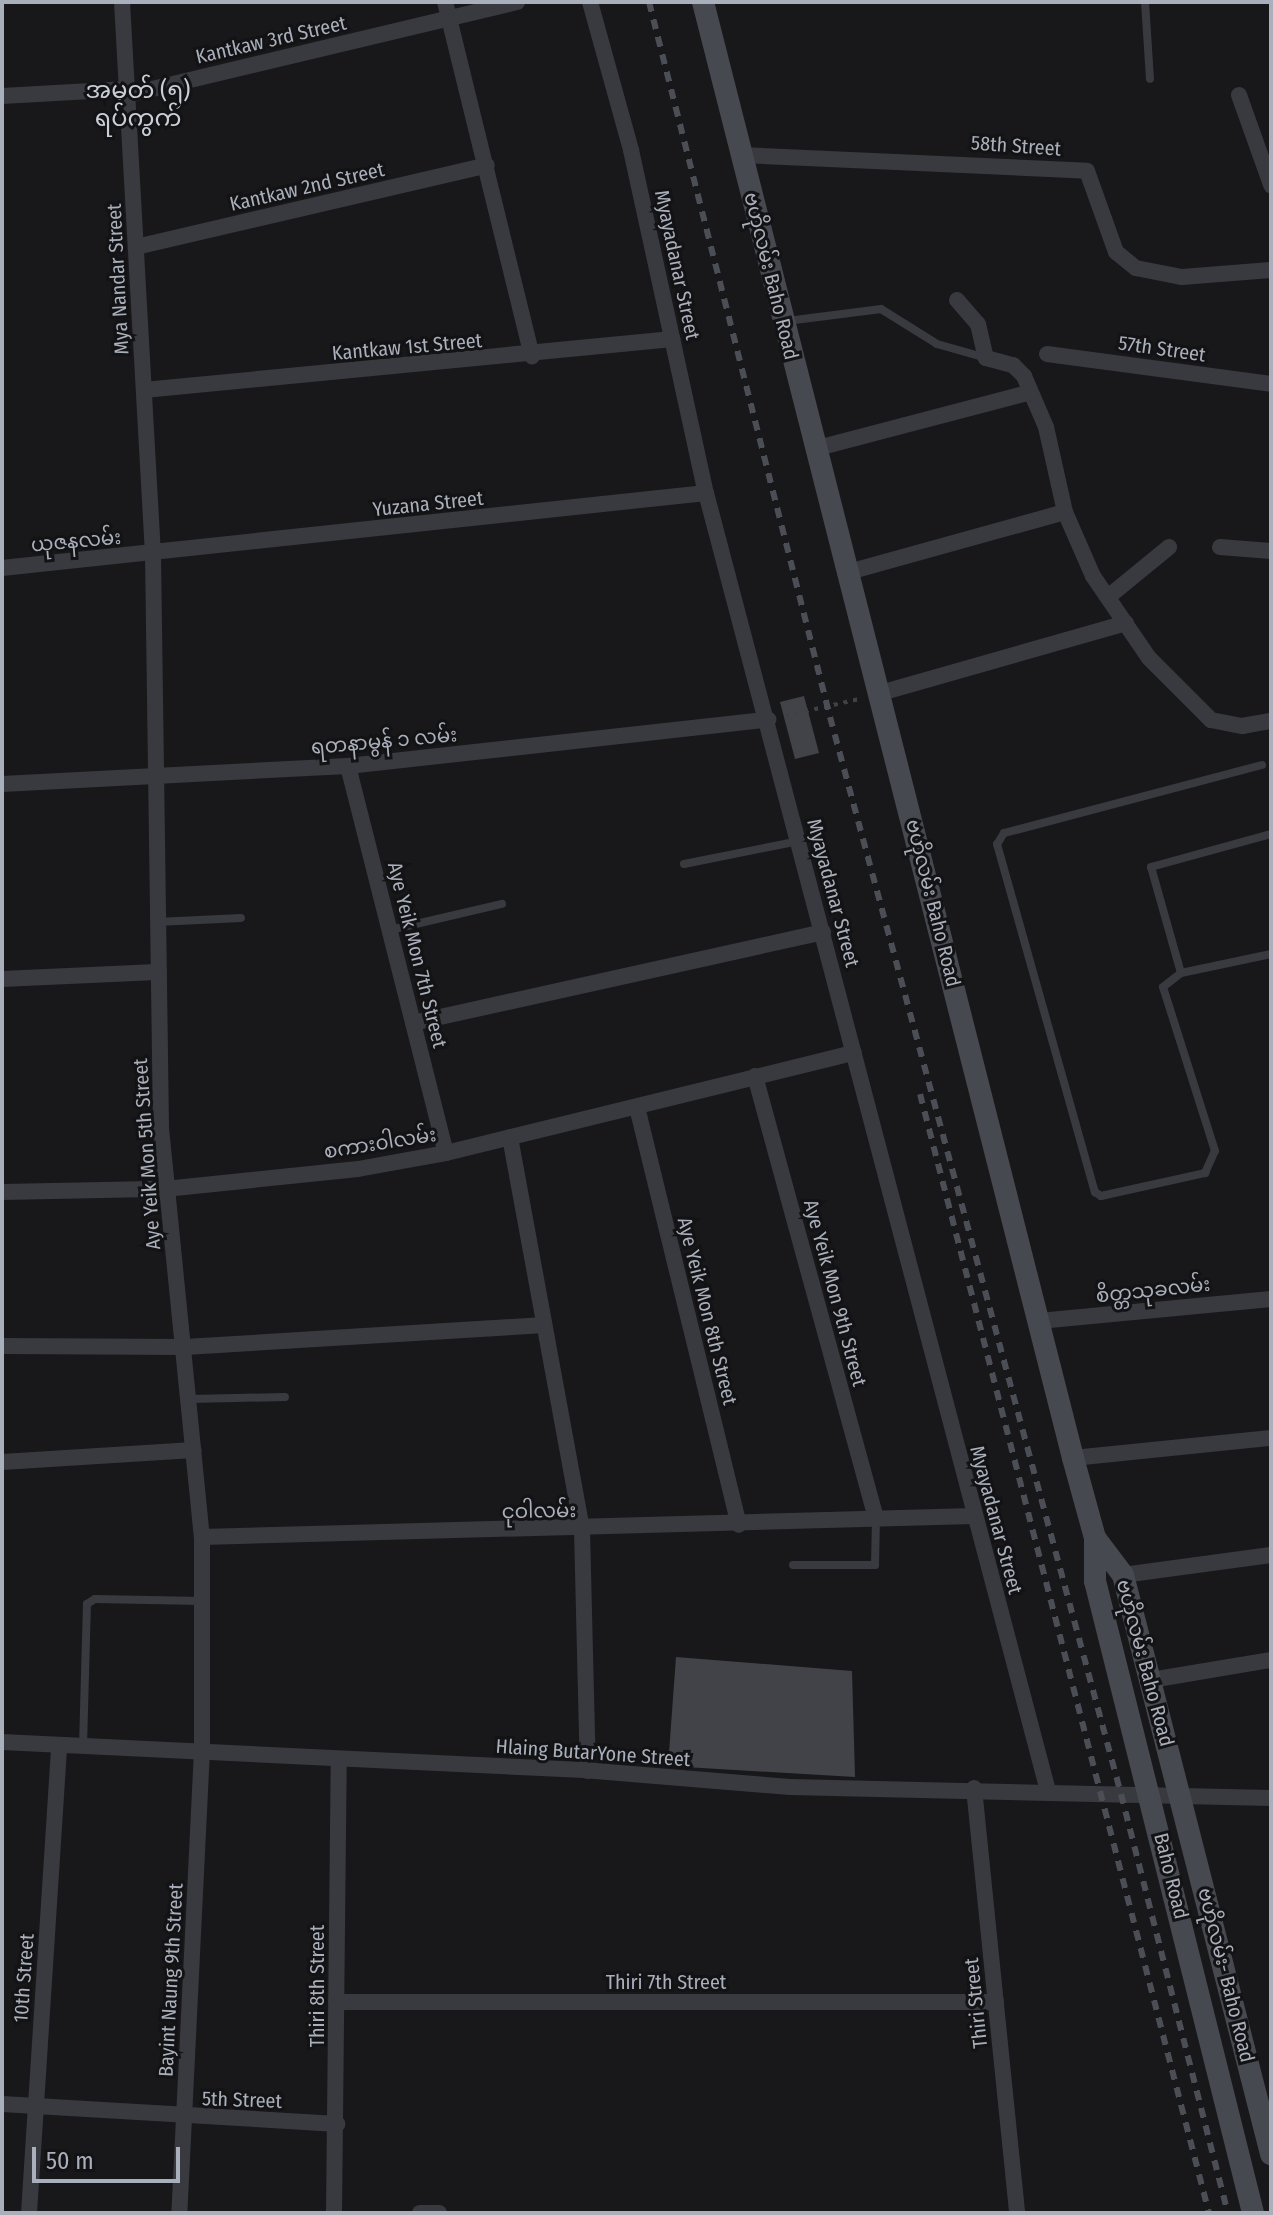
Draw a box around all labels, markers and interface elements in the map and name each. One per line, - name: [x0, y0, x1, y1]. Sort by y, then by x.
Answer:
- street label: Kantkaw 3rd Street: [193, 11, 349, 69]
- district label: အမှတ် (၅) ရပ်ကွက်: [86, 77, 190, 133]
- street label: 58th Street: [970, 131, 1062, 161]
- street label: Kantkaw 2nd Street: [227, 158, 387, 216]
- street label: Myayadanar Street: [649, 188, 705, 342]
- street label: ဗဟိုလမ်း Baho Road: [739, 190, 803, 362]
- street label: Mya Nandar Street: [102, 203, 134, 355]
- street label: Kantkaw 1st Street: [331, 328, 483, 366]
- street label: 57th Street: [1117, 331, 1207, 367]
- street label: Yuzana Street: [371, 486, 485, 522]
- street label: ယုဇနလမ်း: [30, 525, 122, 557]
- street label: ရတနာမွန် ၁ လမ်း: [310, 723, 458, 759]
- street label: Myayadanar Street: [802, 816, 864, 970]
- street label: ဗဟိုလမ်း Baho Road: [901, 817, 965, 989]
- street label: Aye Yeik Mon 7th Street: [382, 860, 452, 1050]
- street label: Aye Yeik Mon 5th Street: [128, 1058, 166, 1250]
- street label: စကား၀ါလမ်း: [322, 1122, 438, 1164]
- street label: Aye Yeik Mon 9th Street: [799, 1197, 871, 1389]
- street label: Aye Yeik Mon 8th Street: [672, 1215, 742, 1407]
- street label: စိတ္တသုခလမ်း: [1095, 1272, 1211, 1308]
- street label: Myayadanar Street: [965, 1443, 1027, 1597]
- street label: ငုဝါလမ်း: [501, 1498, 577, 1524]
- street label: ဗဟိုလမ်း Baho Road: [1111, 1577, 1179, 1749]
- street label: Hlaing ButarYone Street: [495, 1734, 691, 1772]
- street label: Baho Road: [1149, 1830, 1193, 1922]
- street label: Bayint Naung 9th Street: [154, 1883, 188, 2077]
- street label: ဗဟိုလမ်း- Baho Road: [1193, 1885, 1259, 2065]
- street label: Thiri 8th Street: [305, 1925, 329, 2047]
- street label: 10th Street: [9, 1933, 39, 2023]
- street label: Thiri Street: [959, 1957, 993, 2049]
- street label: Thiri 7th Street: [606, 1970, 726, 1994]
- street label: 5th Street: [202, 2087, 282, 2113]
- scale bar: [36, 2131, 184, 2181]
- text: 50 m: [46, 2147, 94, 2175]

